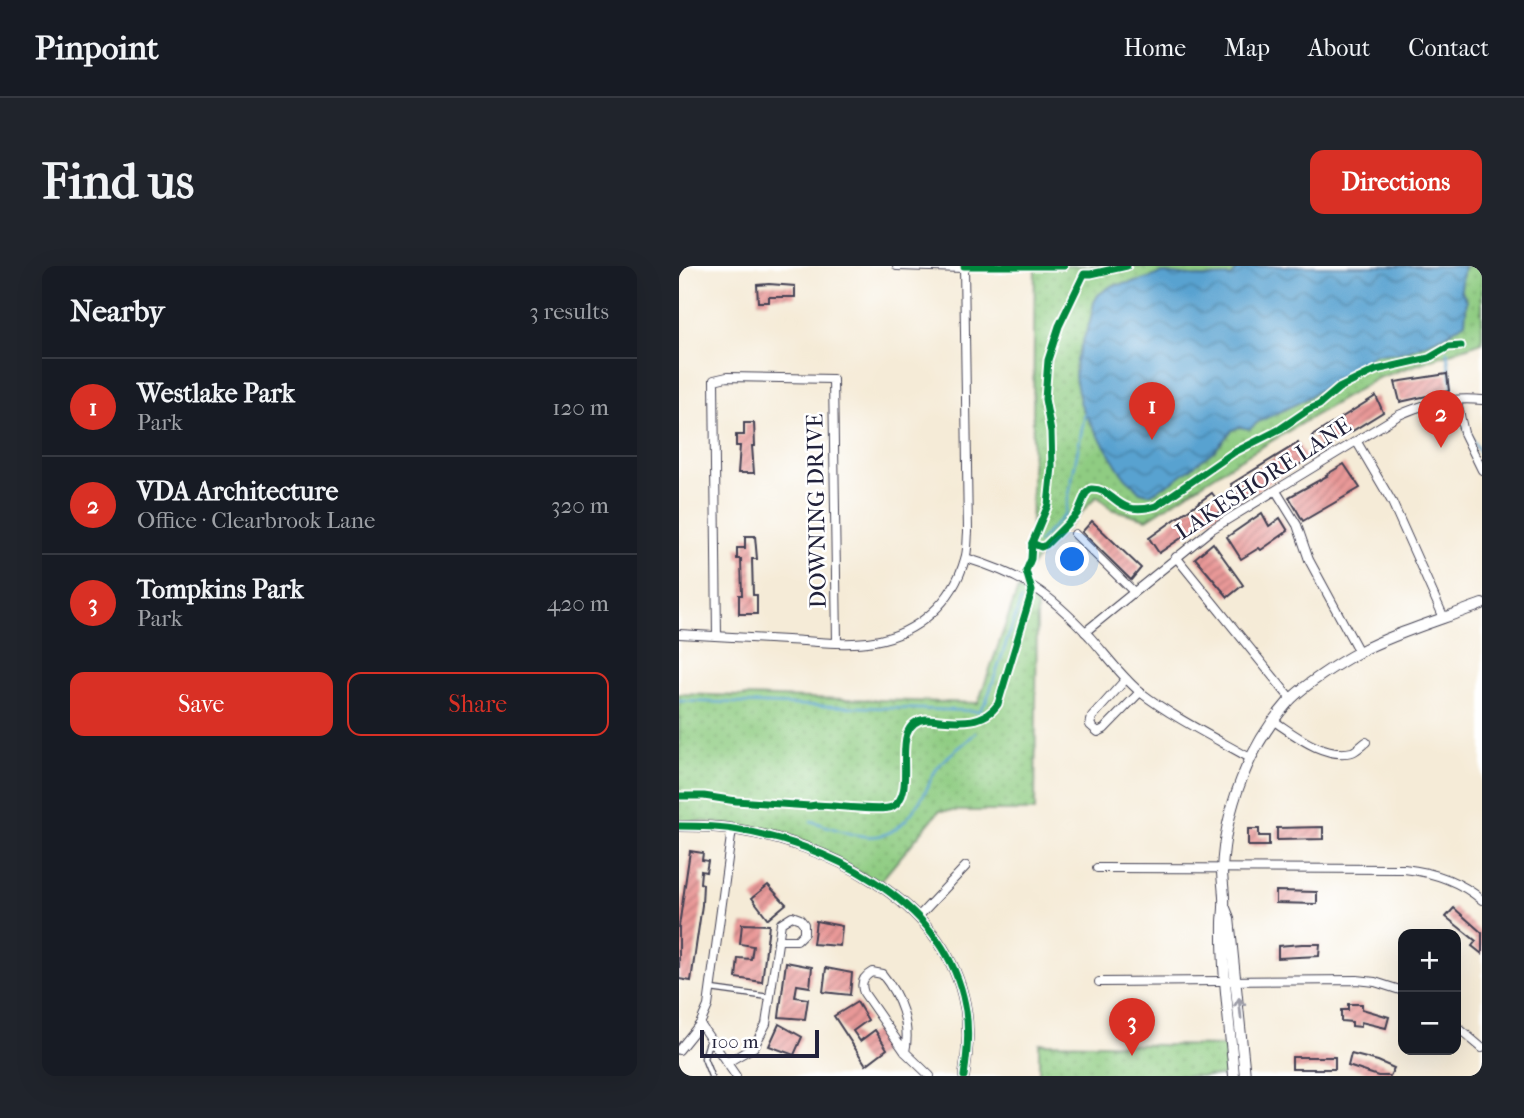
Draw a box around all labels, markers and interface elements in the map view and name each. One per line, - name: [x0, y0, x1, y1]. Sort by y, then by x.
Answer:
- text: Pinpoint: [35, 29, 159, 68]
- text: Home: [1124, 34, 1186, 62]
- text: Map: [1224, 34, 1270, 62]
- text: About: [1308, 34, 1370, 62]
- text: Contact: [1408, 34, 1489, 62]
- button: Directions: [1310, 150, 1482, 214]
- text: Find us: [42, 153, 194, 211]
- text: Nearby: [70, 294, 165, 329]
- text: 3 results: [529, 298, 609, 325]
- text: Westlake Park: [137, 378, 295, 409]
- pin: 1: [1129, 382, 1175, 440]
- pin: 2: [1418, 390, 1464, 448]
- text: 1: [89, 394, 97, 421]
- text: 120 m: [552, 394, 609, 421]
- text: Park: [137, 409, 183, 436]
- street label: LAKESHORE LANE: [1170, 412, 1356, 545]
- street label: DOWNING DRIVE: [801, 413, 832, 609]
- text: VDA Architecture: [137, 476, 338, 507]
- text: 2: [87, 492, 99, 519]
- text: 320 m: [551, 492, 609, 519]
- text: Office · Clearbrook Lane: [137, 507, 375, 534]
- your location: [1055, 542, 1089, 576]
- text: Tompkins Park: [137, 574, 304, 605]
- text: 3: [88, 590, 98, 617]
- text: 420 m: [547, 590, 609, 617]
- text: Park: [137, 605, 183, 632]
- button: Save: [70, 672, 333, 736]
- button: Share: [347, 672, 609, 736]
- map controls: [1398, 929, 1461, 1055]
- button: +: [1398, 929, 1461, 992]
- button: −: [1398, 992, 1461, 1055]
- one-way arrow: [1233, 997, 1246, 1020]
- pin: 3: [1109, 998, 1155, 1056]
- scale bar: [700, 1027, 819, 1059]
- text: 100 m: [711, 1031, 759, 1053]

